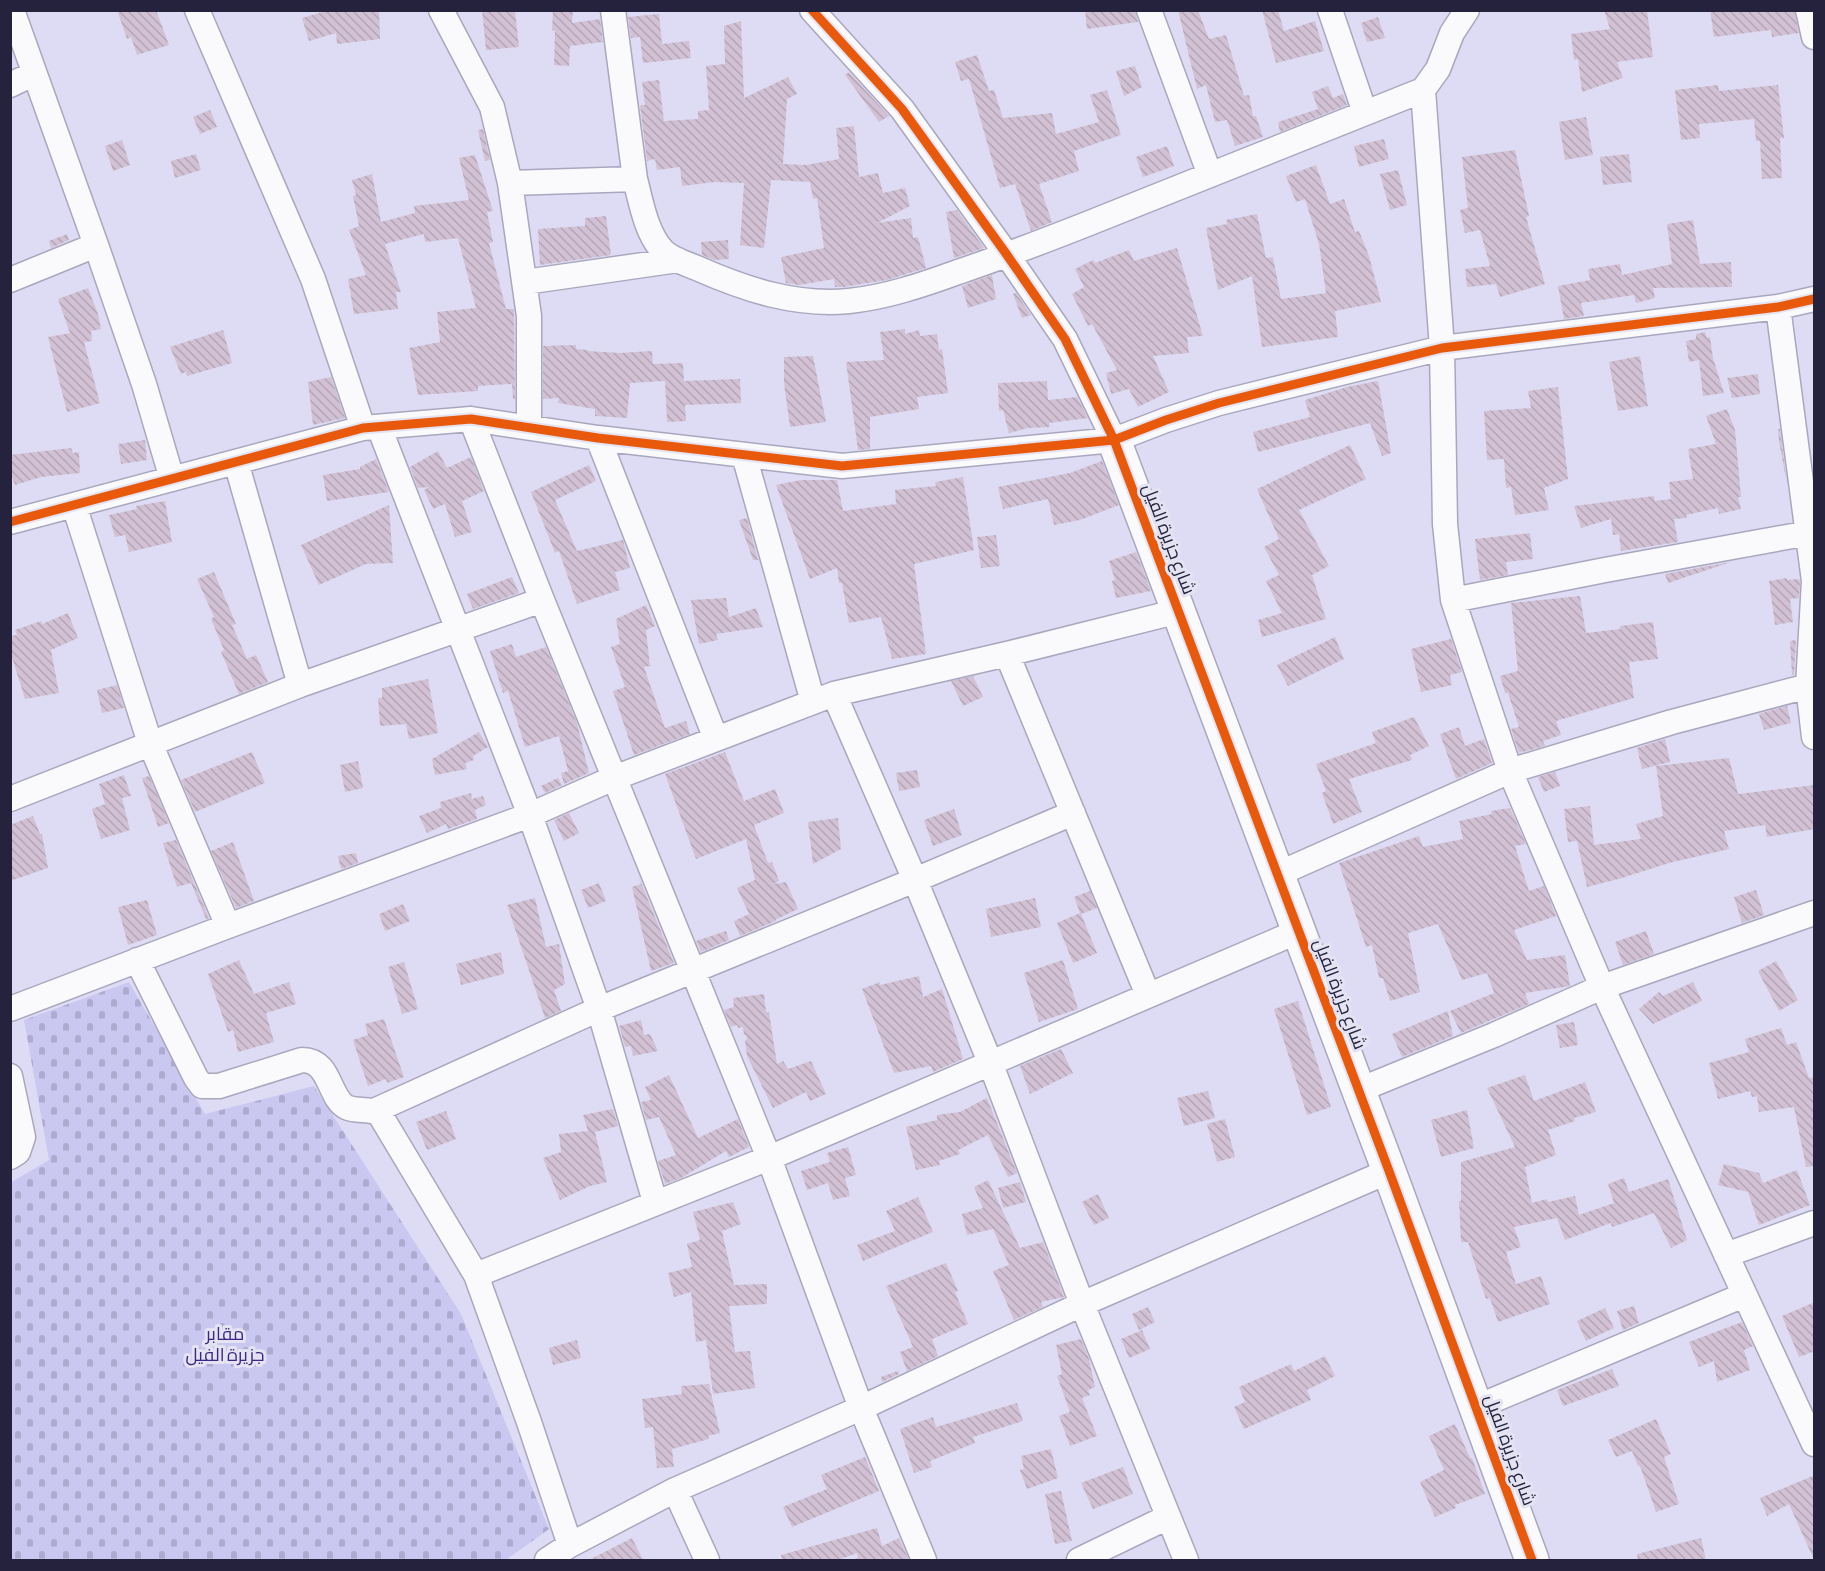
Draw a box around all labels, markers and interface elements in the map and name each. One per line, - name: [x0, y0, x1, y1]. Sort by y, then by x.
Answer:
- street label: شارع جزيرة الفيل: [1137, 481, 1200, 598]
- street label: شارع جزيرة الفيل: [1308, 936, 1371, 1053]
- park label: مقابر جزيرة الفيل: [185, 1323, 265, 1366]
- street label: شارع جزيرة الفيل: [1479, 1391, 1540, 1509]

